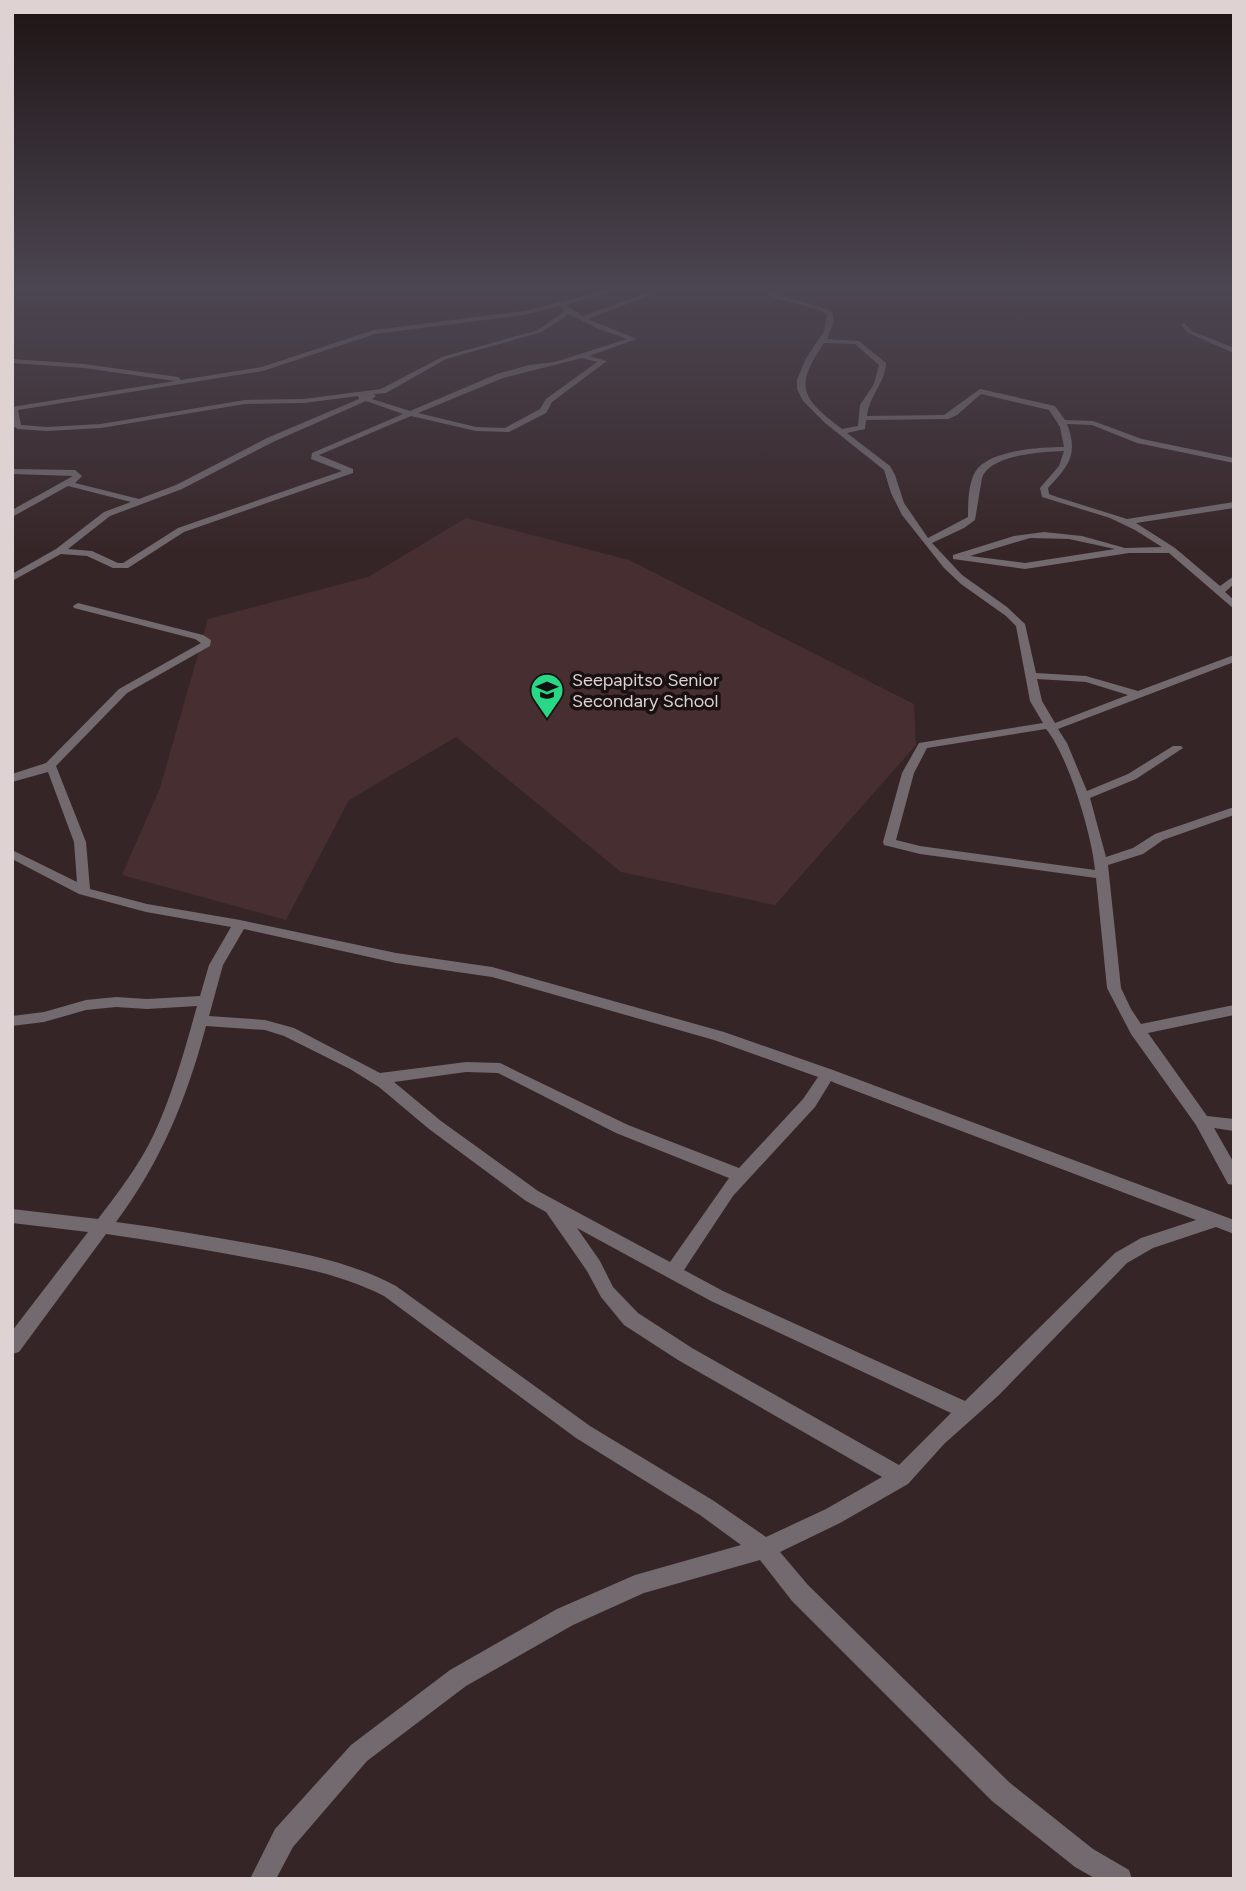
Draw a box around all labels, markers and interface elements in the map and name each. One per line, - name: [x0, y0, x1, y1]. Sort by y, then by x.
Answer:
- place label: Seepapitso Senior Secondary School: [572, 669, 719, 712]
- school or university icon: Seepapitso Senior Secondary School: [528, 671, 566, 720]

